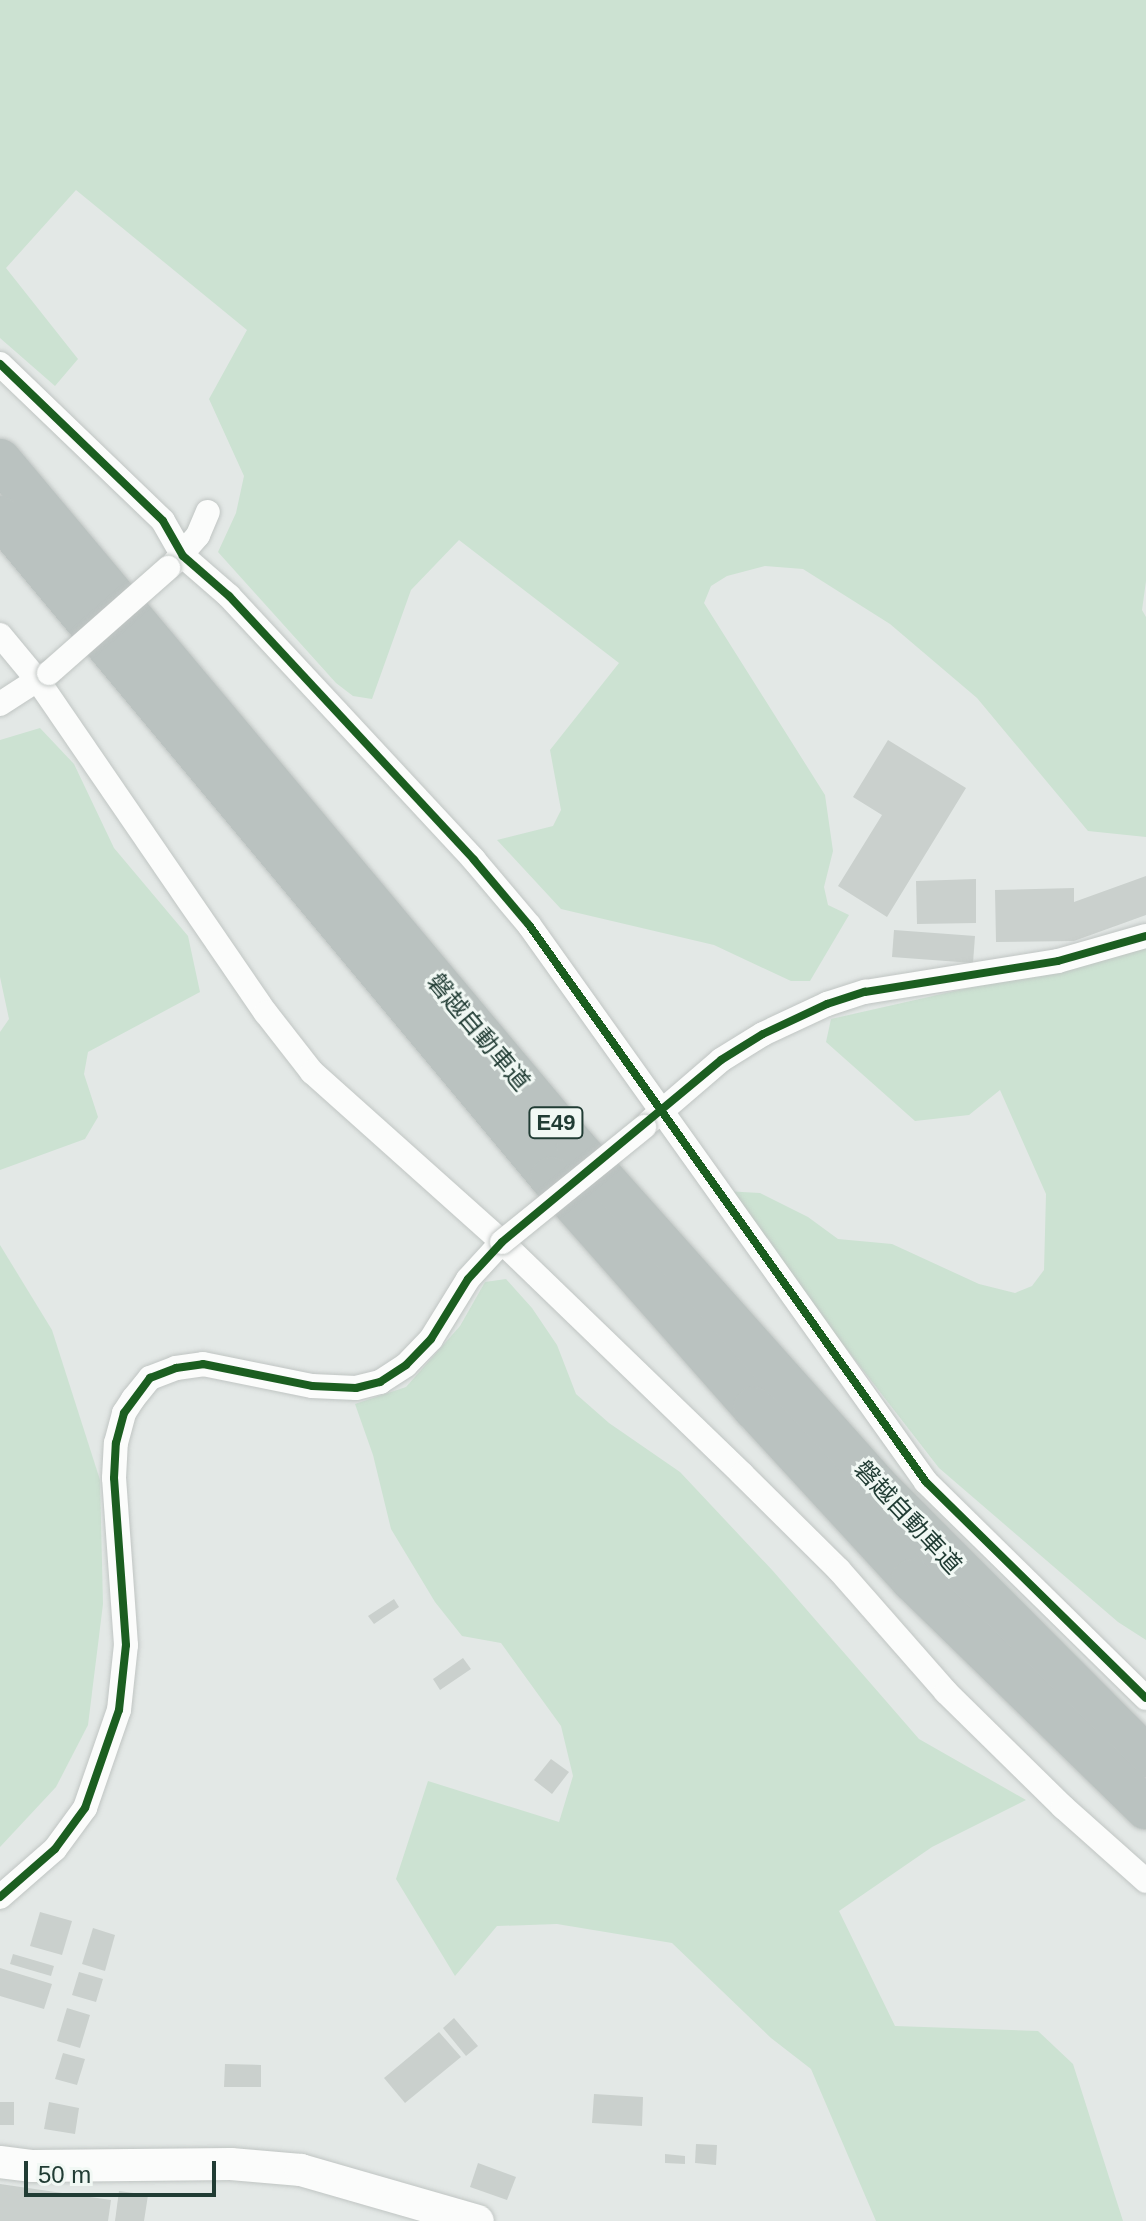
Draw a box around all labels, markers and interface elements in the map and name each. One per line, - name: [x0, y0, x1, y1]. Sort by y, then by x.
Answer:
- street label: 磐越自動車道: [422, 968, 536, 1096]
- road number: E49: [528, 1105, 584, 1141]
- street label: 磐越自動車道: [848, 1455, 968, 1579]
- scale bar: [28, 2145, 220, 2195]
- text: 50 m: [38, 2161, 91, 2188]

